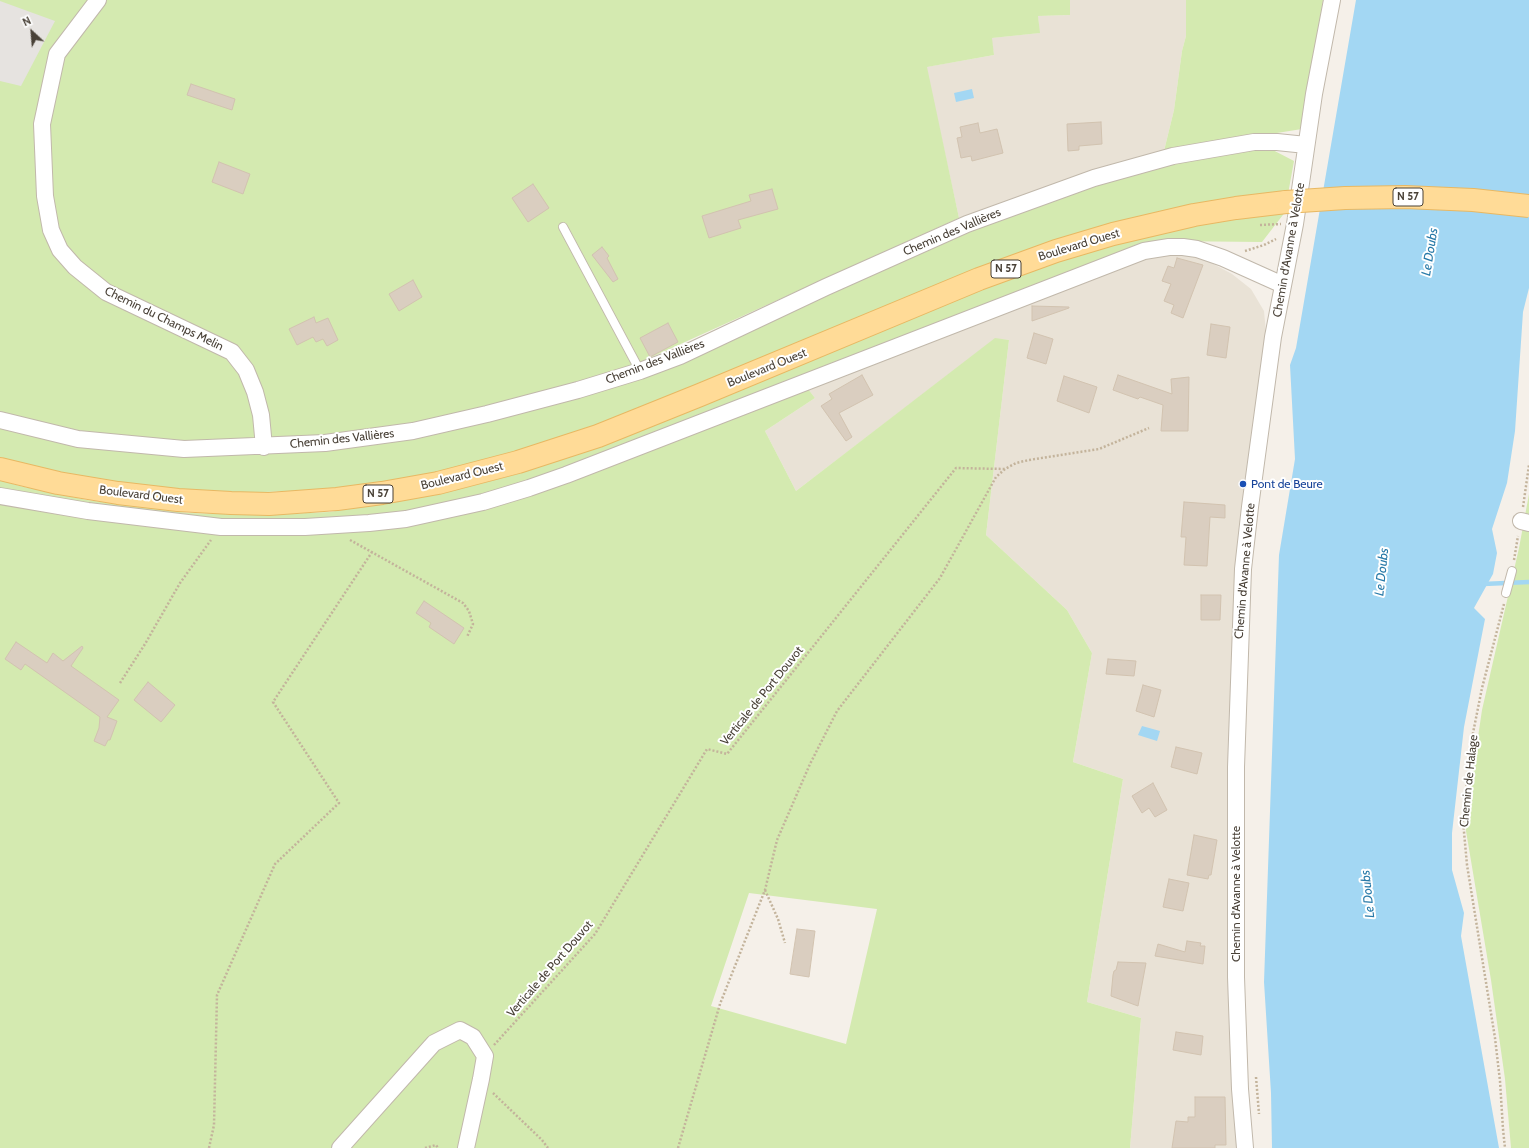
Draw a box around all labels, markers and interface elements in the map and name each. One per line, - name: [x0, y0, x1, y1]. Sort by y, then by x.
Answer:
- north arrow: [12, 12, 52, 52]
- text: N: [20, 13, 33, 29]
- street label: Chemin d'Avanne à Velotte: [1270, 182, 1308, 318]
- road number: N 57: [1393, 188, 1423, 206]
- street label: Chemin des Vallières: [901, 205, 1003, 259]
- street label: Boulevard Ouest: [1037, 226, 1121, 264]
- water label: Le Doubs: [1419, 227, 1441, 277]
- road number: N 57: [991, 260, 1021, 278]
- street label: Chemin du Champs Melin: [102, 284, 226, 354]
- street label: Chemin des Vallières: [604, 337, 706, 387]
- street label: Boulevard Ouest: [725, 346, 809, 390]
- street label: Chemin des Vallières: [289, 426, 395, 452]
- street label: Boulevard Ouest: [419, 459, 505, 493]
- place label: Pont de Beure: [1251, 477, 1323, 491]
- marker: Pont de Beure: [1238, 479, 1248, 489]
- street label: Boulevard Ouest: [98, 483, 184, 507]
- road number: N 57: [363, 485, 393, 503]
- street label: Chemin d'Avanne à Velotte: [1232, 503, 1258, 639]
- water label: Le Doubs: [1372, 547, 1392, 597]
- street label: Verticale de Port Douvot: [718, 644, 806, 748]
- street label: Chemin de Halage: [1457, 734, 1481, 828]
- street label: Chemin d'Avanne à Velotte: [1229, 826, 1243, 962]
- water label: Le Doubs: [1358, 869, 1378, 919]
- street label: Verticale de Port Douvot: [504, 918, 596, 1020]

